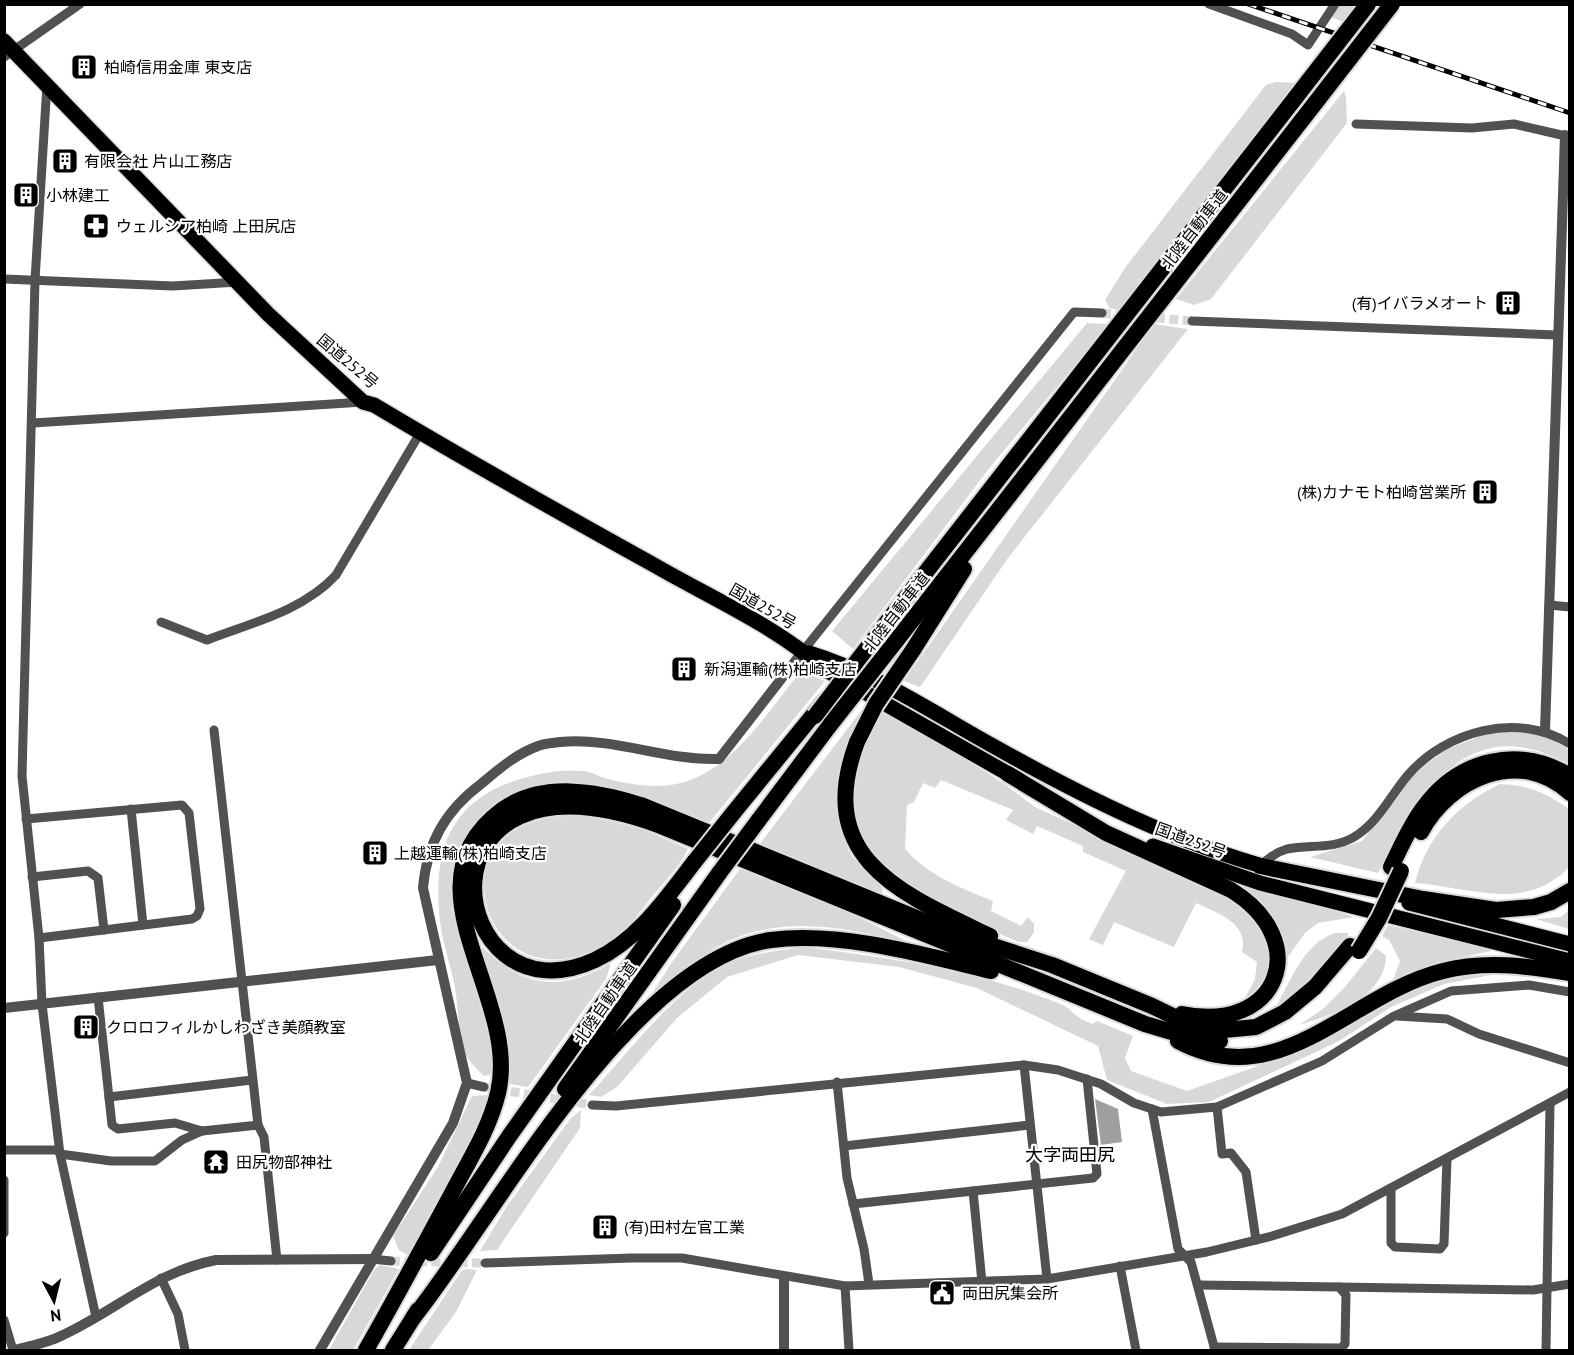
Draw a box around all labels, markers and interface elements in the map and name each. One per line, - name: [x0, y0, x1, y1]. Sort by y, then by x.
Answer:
- building icon: 柏崎信用金庫 東支店: [69, 52, 99, 82]
- place label: 柏崎信用金庫 東支店: [104, 57, 252, 77]
- building icon: 有限会社 片山工務店: [50, 146, 80, 176]
- place label: 有限会社 片山工務店: [84, 151, 232, 171]
- building icon: 小林建工: [11, 180, 41, 210]
- place label: 小林建工: [46, 185, 110, 205]
- street label: 北陸自動車道: [1157, 185, 1231, 273]
- pharmacy icon: ウェルシア柏崎 上田尻店: [81, 211, 111, 241]
- place label: ウェルシア柏崎 上田尻店: [116, 216, 296, 236]
- building icon: (有)イバラメオート: [1493, 288, 1523, 318]
- place label: (有)イバラメオート: [1352, 293, 1488, 313]
- street label: 国道252号: [313, 330, 383, 392]
- building icon: (株)カナモト柏崎営業所: [1470, 477, 1500, 507]
- place label: (株)カナモト柏崎営業所: [1297, 482, 1466, 502]
- street label: 北陸自動車道: [859, 568, 933, 656]
- street label: 国道252号: [726, 579, 800, 633]
- building icon: 新潟運輸(株)柏崎支店: [669, 654, 699, 684]
- place label: 新潟運輸(株)柏崎支店: [704, 659, 857, 679]
- street label: 国道252号: [1153, 818, 1229, 862]
- building icon: 上越運輸(株)柏崎支店: [360, 838, 390, 868]
- place label: 上越運輸(株)柏崎支店: [394, 843, 547, 863]
- street label: 北陸自動車道: [569, 958, 641, 1048]
- building icon: クロロフィルかしわざき美顔教室: [71, 1012, 101, 1042]
- place label: クロロフィルかしわざき美顔教室: [106, 1017, 346, 1037]
- district label: 大字両田尻: [1025, 1143, 1115, 1166]
- temple icon: 田尻物部神社: [201, 1147, 231, 1177]
- place label: 田尻物部神社: [236, 1152, 332, 1172]
- building icon: (有)田村左官工業: [590, 1212, 620, 1242]
- place label: (有)田村左官工業: [624, 1217, 745, 1237]
- north arrow: [24, 1271, 84, 1331]
- public building icon: 両田尻集会所: [927, 1278, 957, 1308]
- place label: 両田尻集会所: [962, 1283, 1058, 1303]
- text: N: [49, 1305, 62, 1326]

